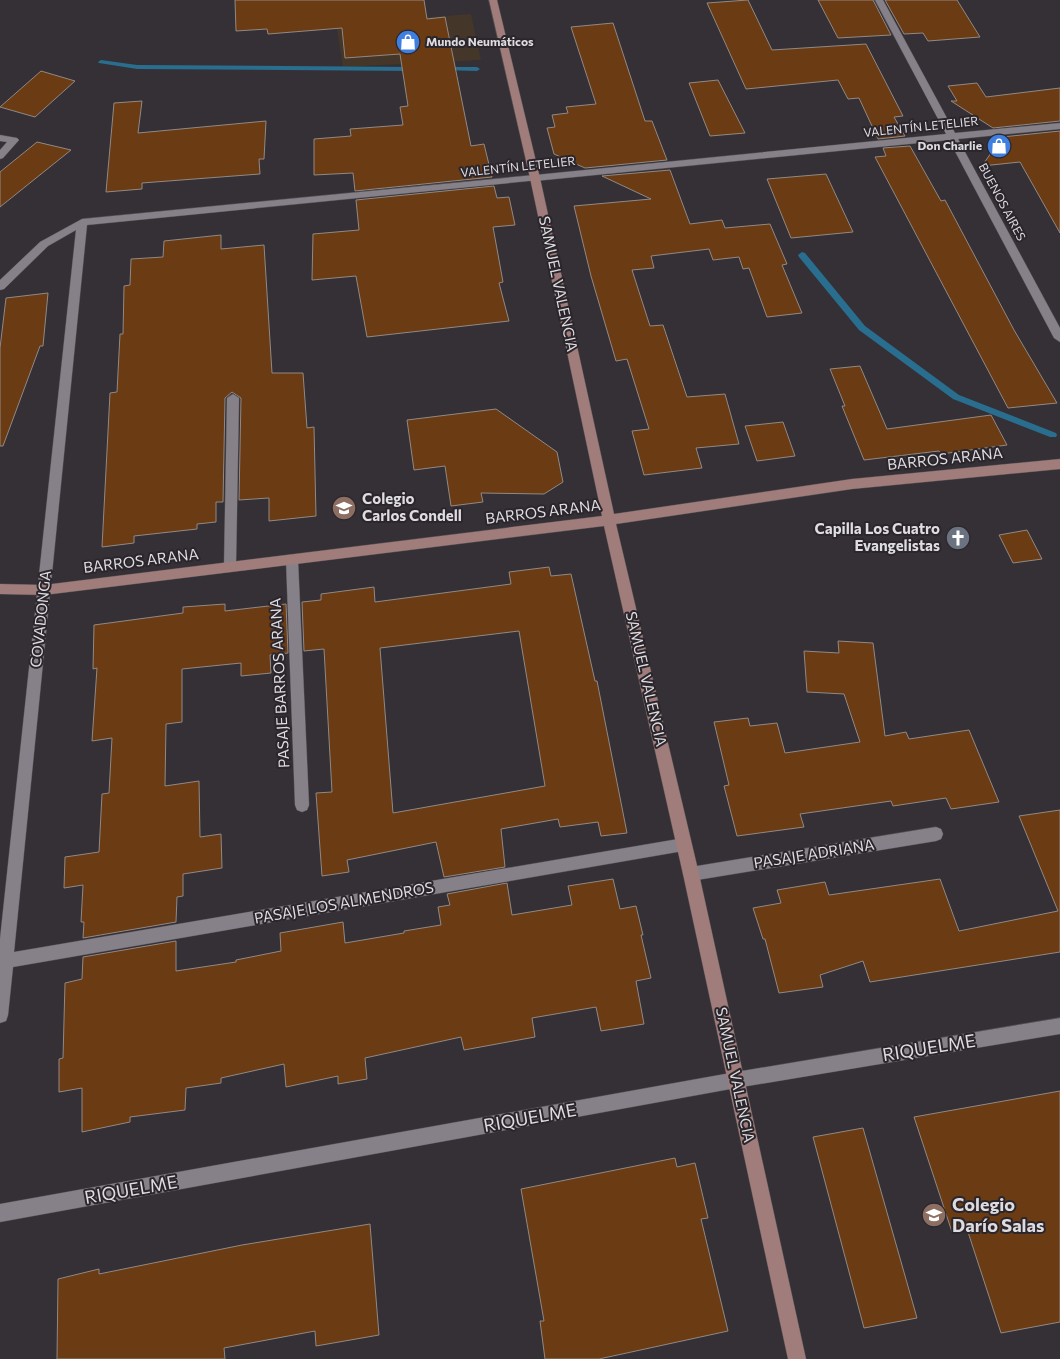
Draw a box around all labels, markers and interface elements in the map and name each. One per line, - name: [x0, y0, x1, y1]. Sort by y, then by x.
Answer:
- shop icon: Mundo Neumáticos: [395, 29, 421, 55]
- place label: Mundo Neumáticos: [426, 34, 534, 48]
- street label: VALENTÍN LETELIER: [863, 113, 979, 139]
- shop icon: Don Charlie: [986, 133, 1012, 159]
- place label: Don Charlie: [917, 138, 982, 152]
- street label: VALENTÍN LETELIER: [460, 153, 576, 179]
- street label: BUENOS AIRES: [977, 160, 1029, 243]
- street label: SAMUEL VALENCIA: [536, 215, 582, 353]
- street label: BARROS ARANA: [886, 443, 1004, 473]
- place label: Colegio Carlos Condell: [362, 489, 462, 524]
- school or university icon: Colegio Carlos Condell: [331, 495, 357, 521]
- street label: BARROS ARANA: [484, 495, 602, 527]
- place label: Capilla Los Cuatro Evangelistas: [814, 519, 940, 554]
- church icon: Capilla Los Cuatro Evangelistas: [945, 525, 971, 551]
- street label: BARROS ARANA: [82, 544, 200, 576]
- street label: COVADONGA: [26, 569, 54, 668]
- street label: PASAJE BARROS ARANA: [266, 597, 292, 769]
- street label: SAMUEL VALENCIA: [623, 610, 671, 748]
- street label: PASAJE ADRIANA: [752, 835, 875, 871]
- street label: PASAJE LOS ALMENDROS: [253, 877, 435, 927]
- street label: SAMUEL VALENCIA: [713, 1006, 759, 1144]
- street label: RIQUELME: [881, 1029, 977, 1065]
- street label: RIQUELME: [482, 1098, 578, 1136]
- street label: RIQUELME: [83, 1170, 179, 1208]
- place label: Colegio Darío Salas: [952, 1193, 1044, 1236]
- school or university icon: Colegio Darío Salas: [921, 1202, 947, 1228]

